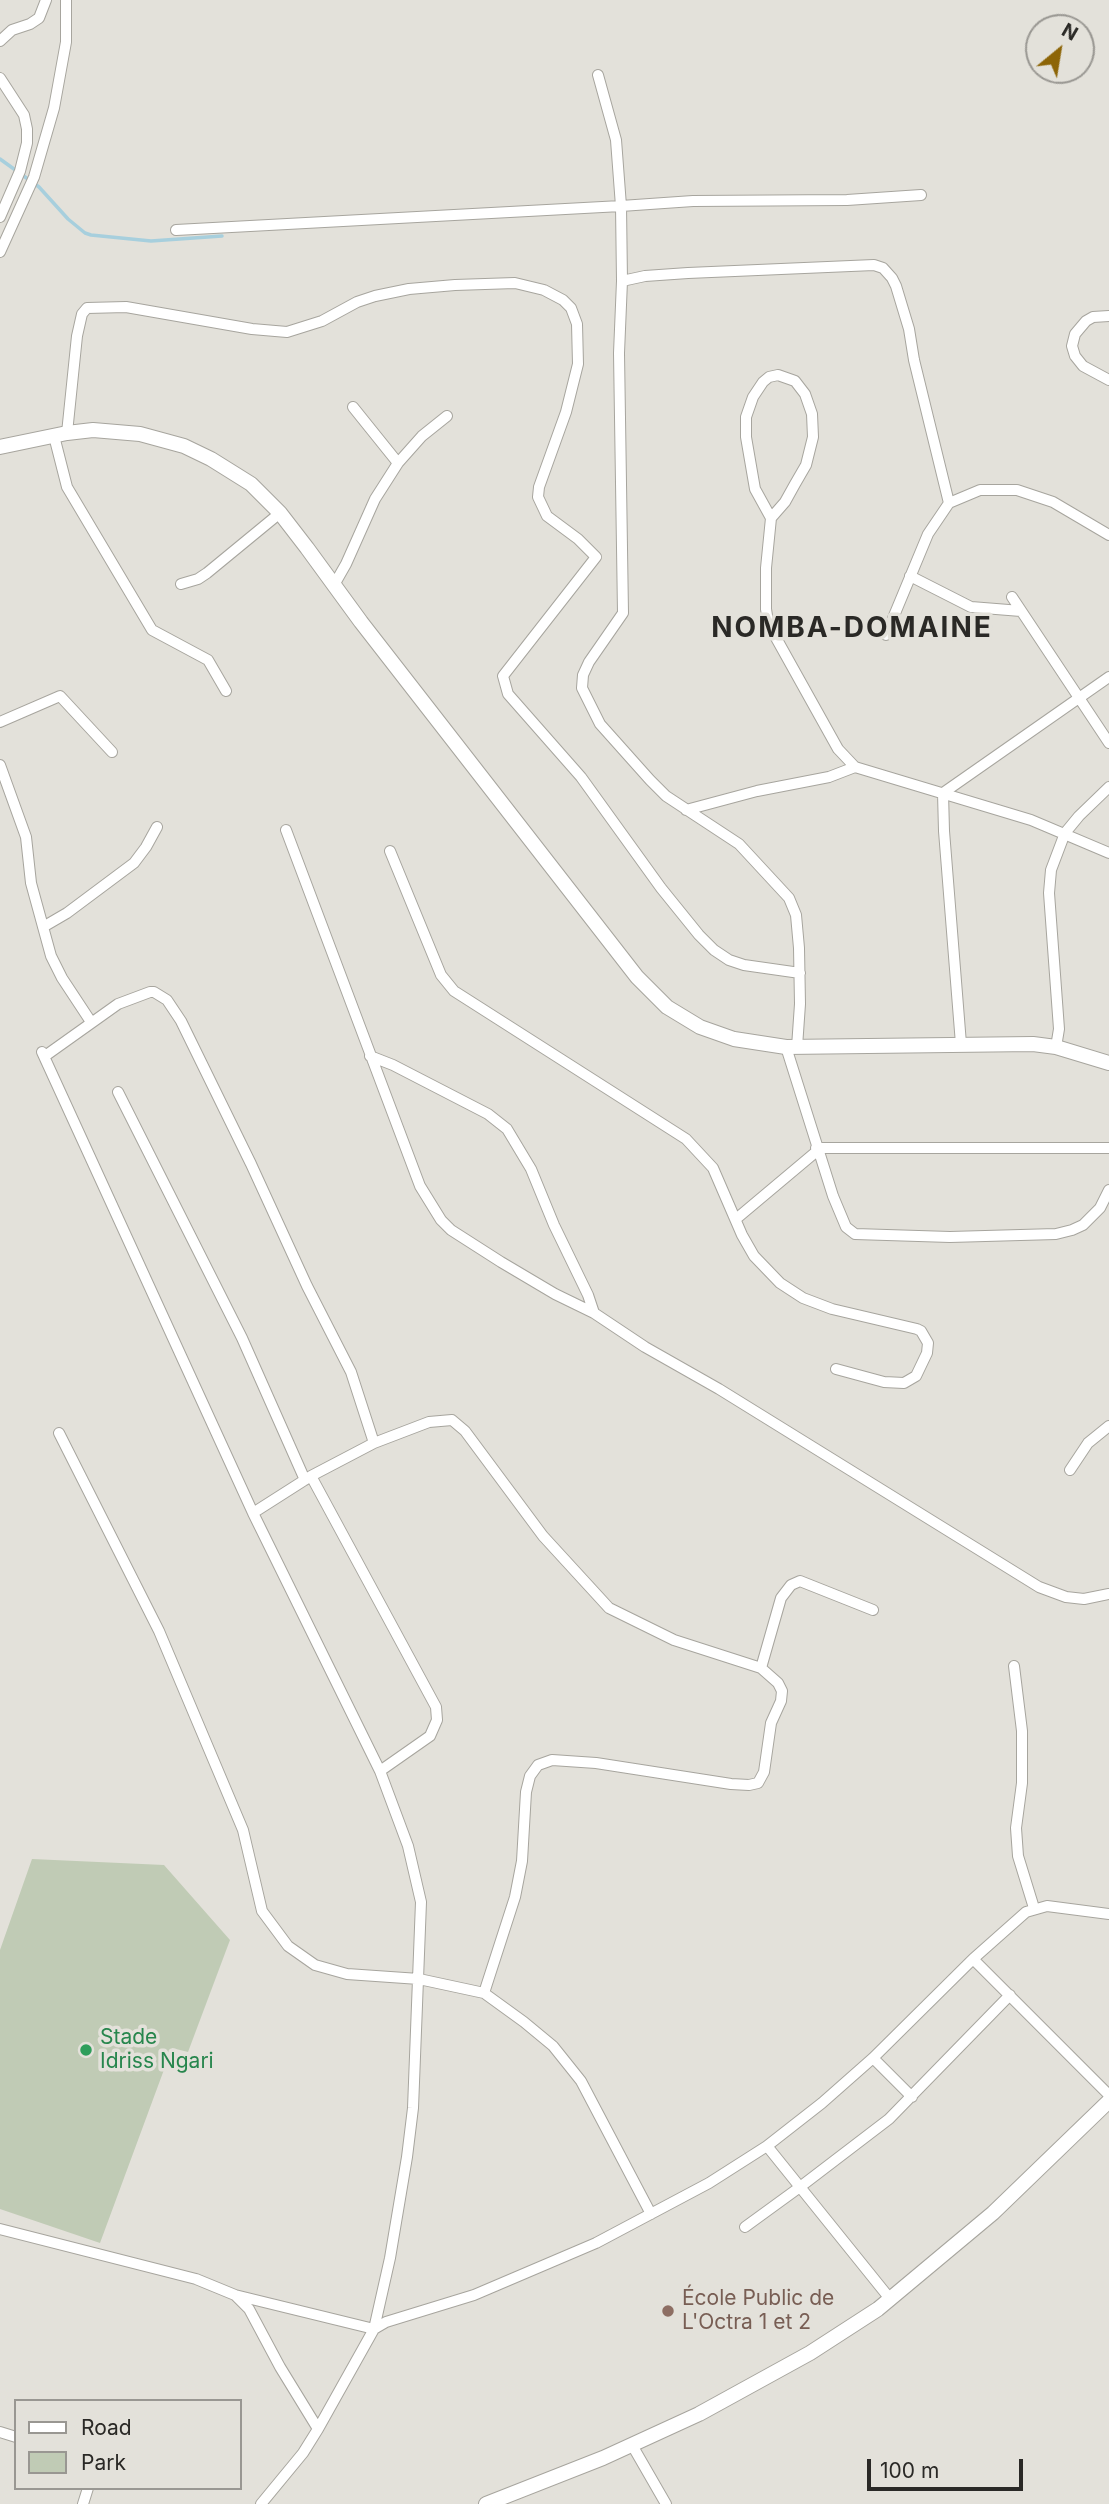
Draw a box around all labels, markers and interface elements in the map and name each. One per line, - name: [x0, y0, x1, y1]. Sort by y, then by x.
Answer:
- north arrow: [1025, 14, 1095, 84]
- text: N: [1058, 19, 1082, 46]
- district label: NOMBA-DOMAINE: [713, 612, 991, 646]
- place label: Stade Idriss Ngari: [100, 2025, 214, 2075]
- marker: Stade Idriss Ngari: [78, 2042, 94, 2058]
- place label: École Public de L'Octra 1 et 2: [682, 2286, 834, 2336]
- marker: École Public de L'Octra 1 et 2: [660, 2303, 676, 2319]
- legend: [14, 2399, 242, 2490]
- text: Road: [81, 2415, 132, 2440]
- scale bar: [871, 2444, 1027, 2488]
- text: Park: [81, 2450, 126, 2475]
- text: 100 m: [880, 2458, 939, 2483]

